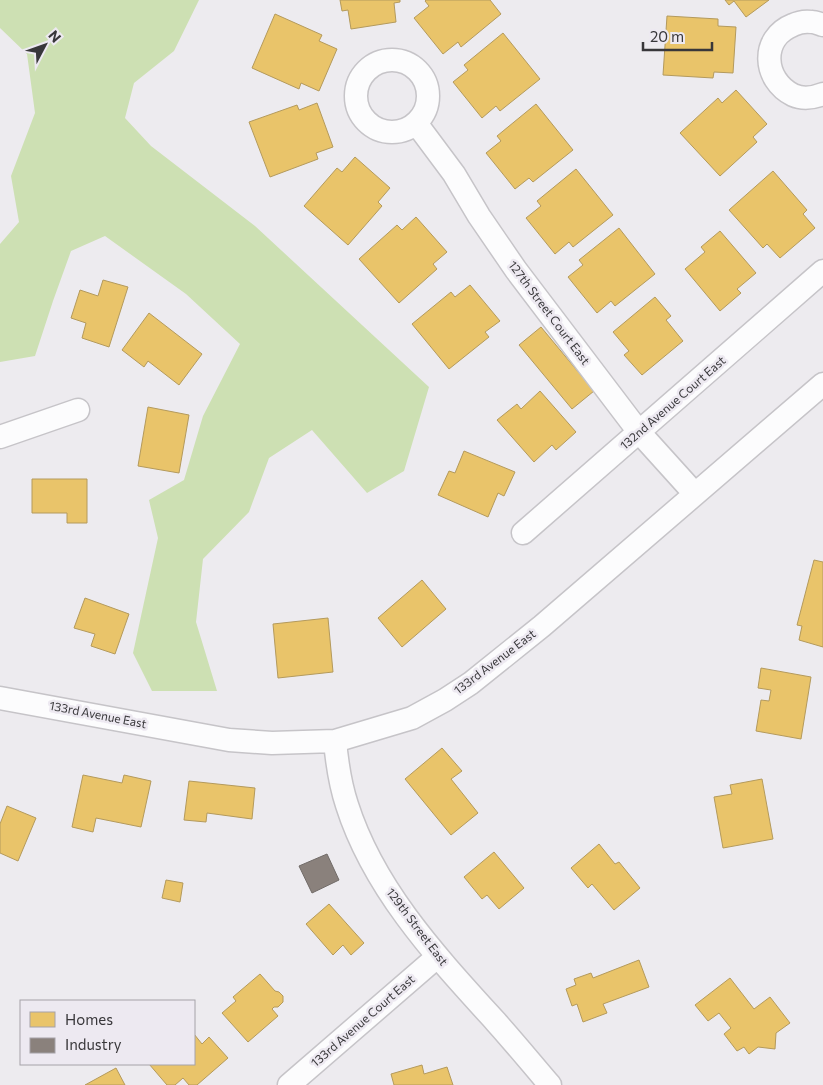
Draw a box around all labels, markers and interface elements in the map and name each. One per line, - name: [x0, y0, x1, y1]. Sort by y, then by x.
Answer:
- north arrow: [20, 20, 70, 70]
- scale bar: [643, 20, 712, 52]
- text: N: [45, 27, 65, 46]
- text: 20 m: [650, 27, 684, 45]
- street label: 127th Street Court East: [506, 258, 593, 367]
- street label: 132nd Avenue Court East: [617, 353, 728, 452]
- street label: 133rd Avenue East: [451, 626, 538, 696]
- street label: 133rd Avenue East: [48, 698, 148, 730]
- street label: 129th Street East: [384, 885, 451, 968]
- street label: 133rd Avenue Court East: [308, 971, 417, 1069]
- legend: [20, 1000, 195, 1065]
- text: Homes: [65, 1010, 113, 1028]
- text: Industry: [65, 1035, 122, 1053]

